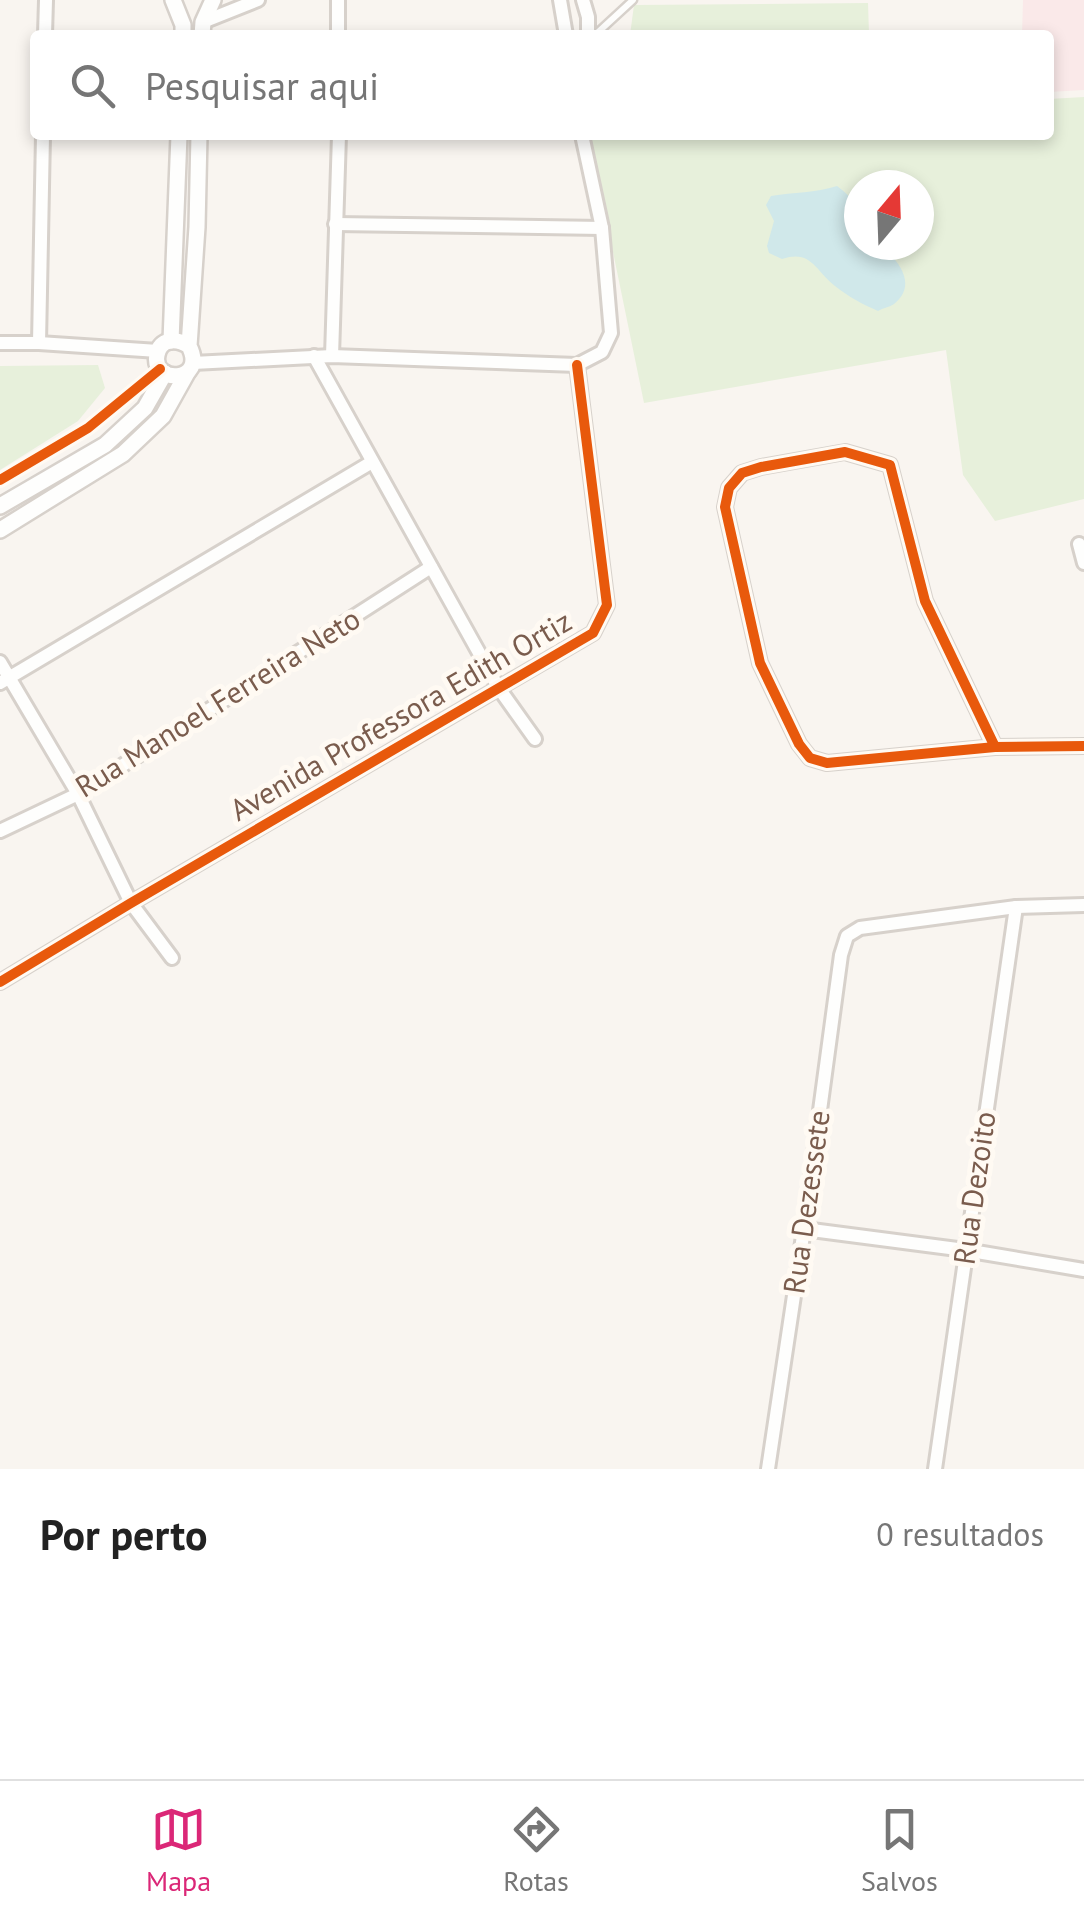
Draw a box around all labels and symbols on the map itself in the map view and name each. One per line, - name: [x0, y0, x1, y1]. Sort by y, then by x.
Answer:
- north arrow: [844, 170, 934, 260]
- street label: Rua Manoel Ferreira Neto: [68, 598, 367, 805]
- street label: Avenida Professora Edith Ortiz: [222, 601, 578, 829]
- street label: Rua Dezessete: [773, 1108, 838, 1296]
- street label: Rua Dezoito: [943, 1109, 1004, 1267]

